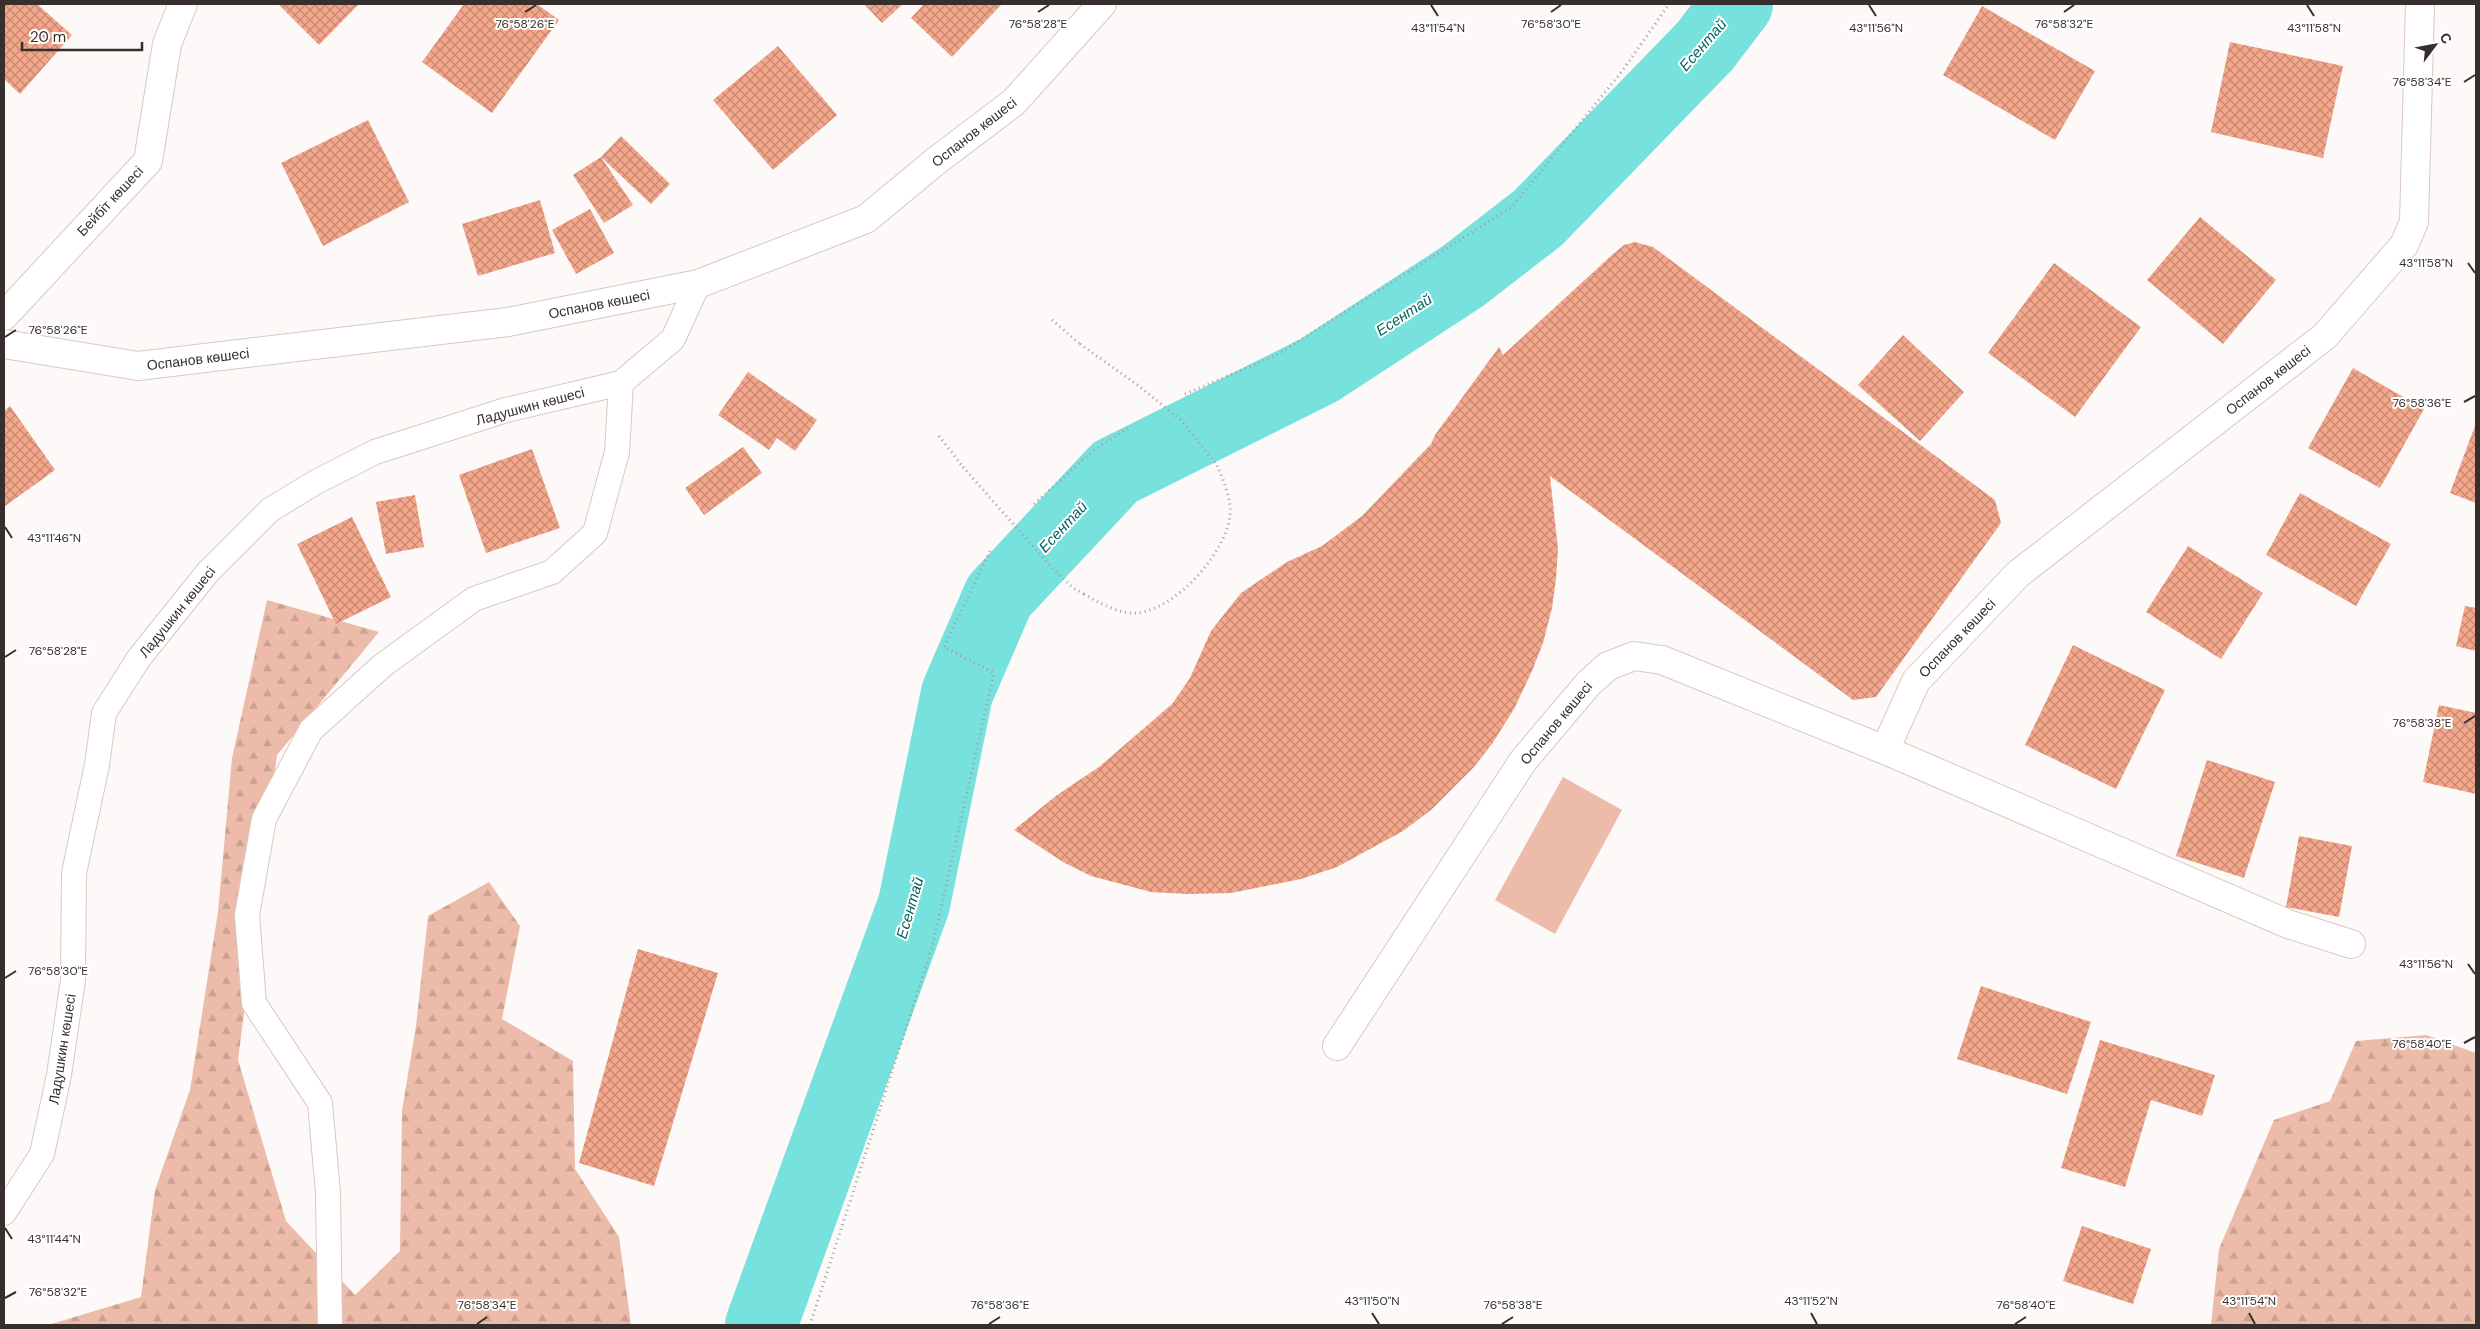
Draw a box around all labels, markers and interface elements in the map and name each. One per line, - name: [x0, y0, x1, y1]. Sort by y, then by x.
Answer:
- water label: Есентай: [1675, 14, 1732, 75]
- text: 76°58'26"E: [496, 16, 555, 32]
- text: 76°58'28"E: [1009, 16, 1067, 32]
- text: 76°58'30"E: [1521, 16, 1581, 32]
- text: 76°58'32"E: [2035, 16, 2093, 32]
- scale bar: [22, 20, 142, 52]
- text: 43°11'54"N: [1411, 20, 1465, 36]
- text: 43°11'56"N: [1849, 20, 1903, 36]
- text: 43°11'58"N: [2287, 20, 2341, 36]
- north arrow: [2410, 20, 2460, 70]
- text: 20 m: [30, 27, 66, 47]
- text: С: [2436, 29, 2456, 47]
- text: 76°58'34"E: [2393, 74, 2452, 90]
- street label: Оспанов көшесі: [928, 93, 1020, 171]
- street label: Бейбіт көшесі: [73, 162, 147, 240]
- text: 43°11'58"N: [2399, 255, 2453, 271]
- street label: Оспанов көшесі: [547, 285, 651, 323]
- water label: Есентай: [1372, 289, 1436, 341]
- text: 76°58'26"E: [29, 322, 88, 338]
- street label: Оспанов көшесі: [2222, 341, 2314, 419]
- street label: Оспанов көшесі: [146, 344, 250, 374]
- street label: Ладушкин көшесі: [474, 383, 586, 429]
- text: 76°58'36"E: [2392, 395, 2452, 411]
- water label: Есентай: [1034, 497, 1092, 557]
- text: 43°11'46"N: [27, 530, 81, 546]
- street label: Ладушкин көшесі: [135, 563, 219, 661]
- street label: Оспанов көшесі: [1915, 595, 1999, 681]
- text: 76°58'28"E: [29, 643, 87, 659]
- street label: Оспанов көшесі: [1516, 678, 1596, 768]
- text: 76°58'38"E: [2393, 715, 2452, 731]
- water label: Есентай: [892, 874, 928, 941]
- text: 43°11'56"N: [2399, 956, 2453, 972]
- text: 76°58'30"E: [28, 963, 88, 979]
- street label: Ладушкин көшесі: [44, 992, 80, 1106]
- text: 76°58'40"E: [2392, 1036, 2452, 1052]
- text: 43°11'44"N: [27, 1231, 81, 1247]
- text: 76°58'32"E: [29, 1284, 87, 1300]
- text: 43°11'50"N: [1345, 1293, 1399, 1309]
- text: 43°11'52"N: [1784, 1293, 1838, 1309]
- text: 43°11'54"N: [2222, 1293, 2276, 1309]
- text: 76°58'34"E: [458, 1297, 517, 1313]
- text: 76°58'36"E: [970, 1297, 1030, 1313]
- text: 76°58'38"E: [1484, 1297, 1543, 1313]
- text: 76°58'40"E: [1996, 1297, 2056, 1313]

